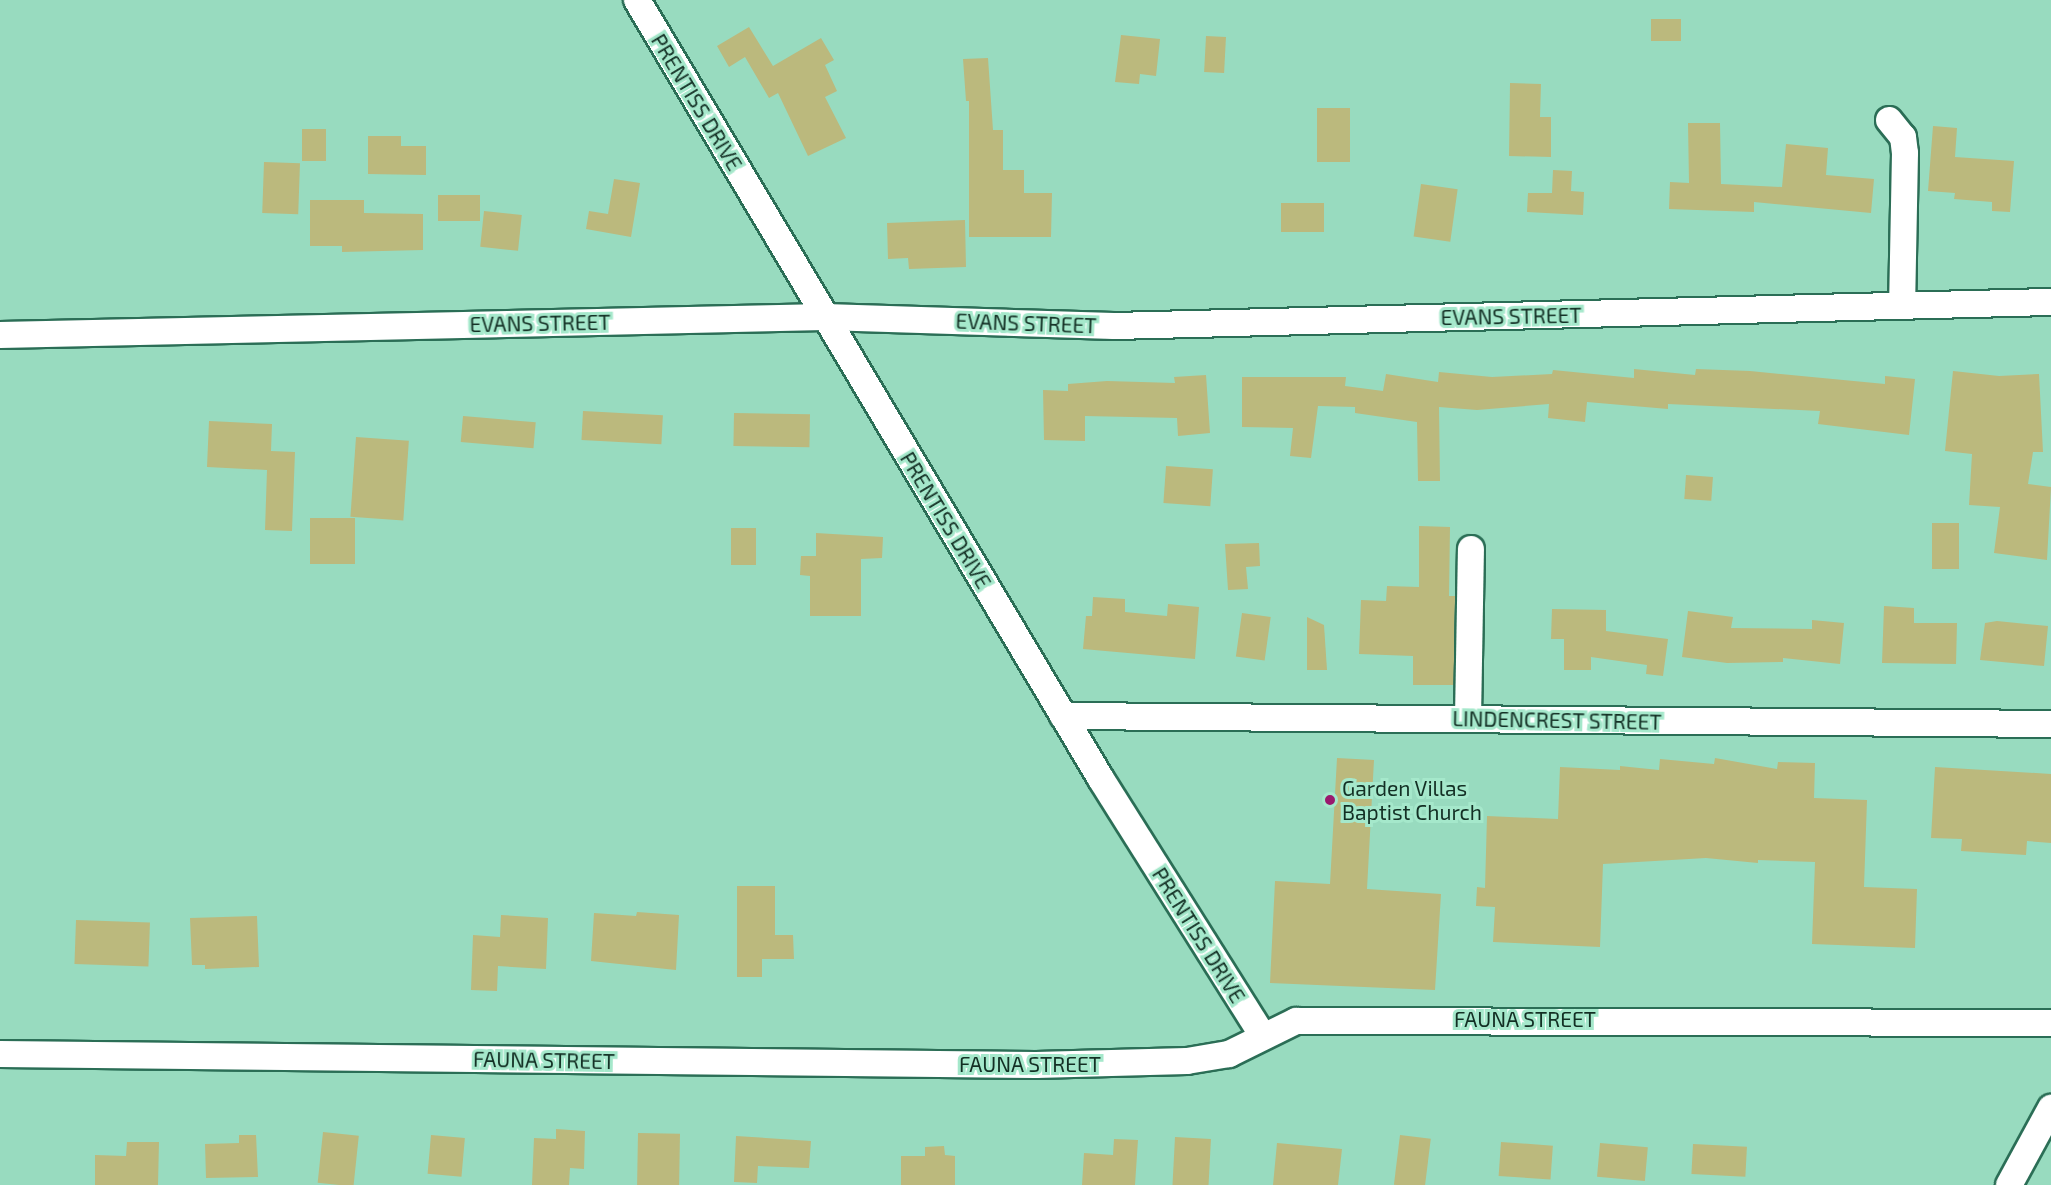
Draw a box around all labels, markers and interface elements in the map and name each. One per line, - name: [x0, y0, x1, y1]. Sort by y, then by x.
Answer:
- street label: PRENTISS DRIVE: [646, 29, 748, 175]
- street label: EVANS STREET: [1440, 302, 1582, 330]
- street label: EVANS STREET: [955, 308, 1097, 338]
- street label: EVANS STREET: [469, 309, 611, 337]
- street label: PRENTISS DRIVE: [895, 447, 997, 593]
- street label: LINDENCREST STREET: [1452, 706, 1662, 734]
- place label: Garden Villas Baptist Church: [1342, 775, 1482, 825]
- marker: Garden Villas Baptist Church: [1323, 793, 1337, 807]
- street label: PRENTISS DRIVE: [1147, 863, 1251, 1007]
- street label: FAUNA STREET: [1454, 1006, 1596, 1032]
- street label: FAUNA STREET: [473, 1046, 615, 1074]
- street label: FAUNA STREET: [959, 1051, 1101, 1077]

